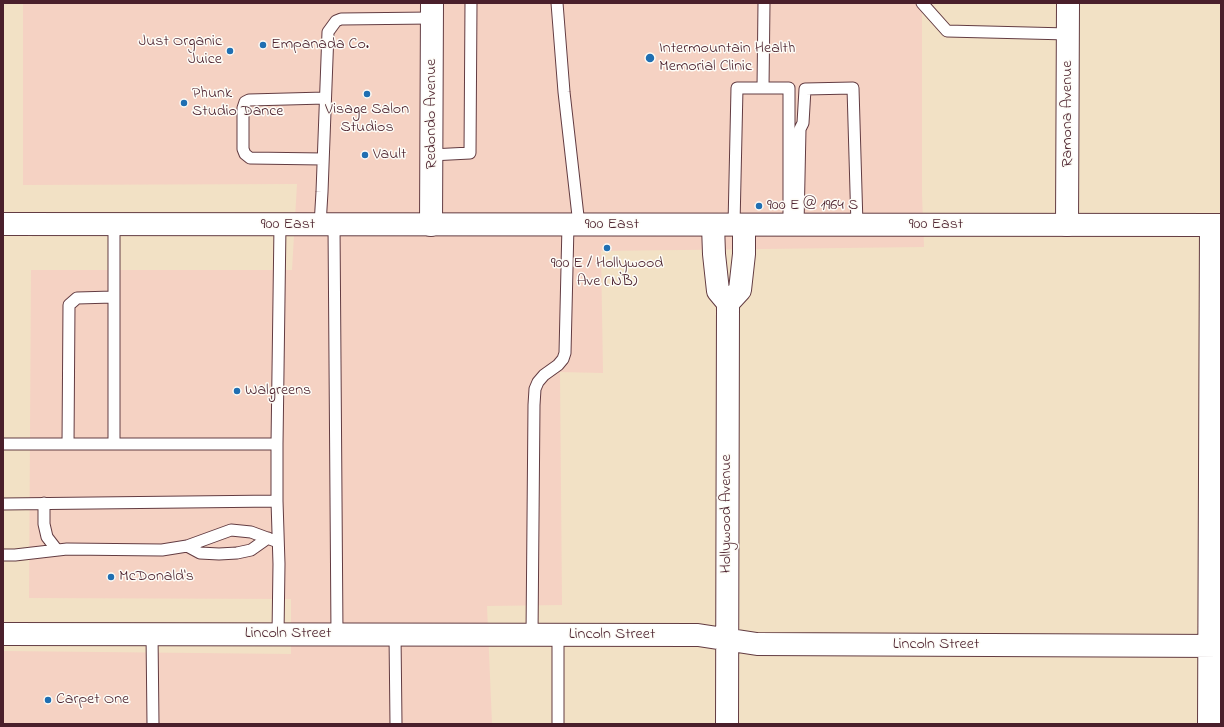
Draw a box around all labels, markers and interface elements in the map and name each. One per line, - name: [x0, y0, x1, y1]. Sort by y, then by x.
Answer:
- place label: Just Organic Juice: [138, 32, 222, 70]
- place label: Empanada Co.: [271, 35, 369, 55]
- place label: Intermountain Health Memorial Clinic: [659, 39, 795, 77]
- marker: Empanada Co.: [258, 40, 268, 50]
- marker: Just Organic Juice: [225, 46, 235, 56]
- marker: Intermountain Health Memorial Clinic: [644, 52, 656, 64]
- street label: Redondo Avenue: [422, 59, 442, 169]
- street label: Ramona Avenue: [1058, 61, 1078, 167]
- place label: Phunk Studio Dance: [192, 84, 283, 122]
- marker: Visage Salon Studios: [362, 89, 372, 99]
- marker: Phunk Studio Dance: [179, 98, 189, 108]
- place label: Visage Salon Studios: [325, 100, 409, 138]
- place label: Vault: [373, 145, 406, 165]
- marker: Vault: [360, 150, 370, 160]
- place label: 900 E @ 1964 S: [767, 196, 858, 216]
- marker: 900 E @ 1964 S: [754, 201, 764, 211]
- street label: 900 East: [261, 215, 315, 235]
- street label: 900 East: [585, 215, 639, 235]
- street label: 900 East: [909, 215, 963, 235]
- marker: 900 E / Hollywood Ave (NB): [602, 243, 612, 253]
- place label: 900 E / Hollywood Ave (NB): [551, 254, 663, 292]
- place label: Walgreens: [245, 381, 311, 401]
- marker: Walgreens: [232, 386, 242, 396]
- street label: Hollywood Avenue: [717, 454, 737, 574]
- place label: McDonald's: [119, 567, 194, 587]
- marker: McDonald's: [106, 572, 116, 582]
- street label: Lincoln Street: [245, 624, 331, 644]
- street label: Lincoln Street: [569, 625, 655, 645]
- street label: Lincoln Street: [893, 635, 979, 655]
- place label: Carpet One: [56, 690, 129, 710]
- marker: Carpet One: [43, 695, 53, 705]

